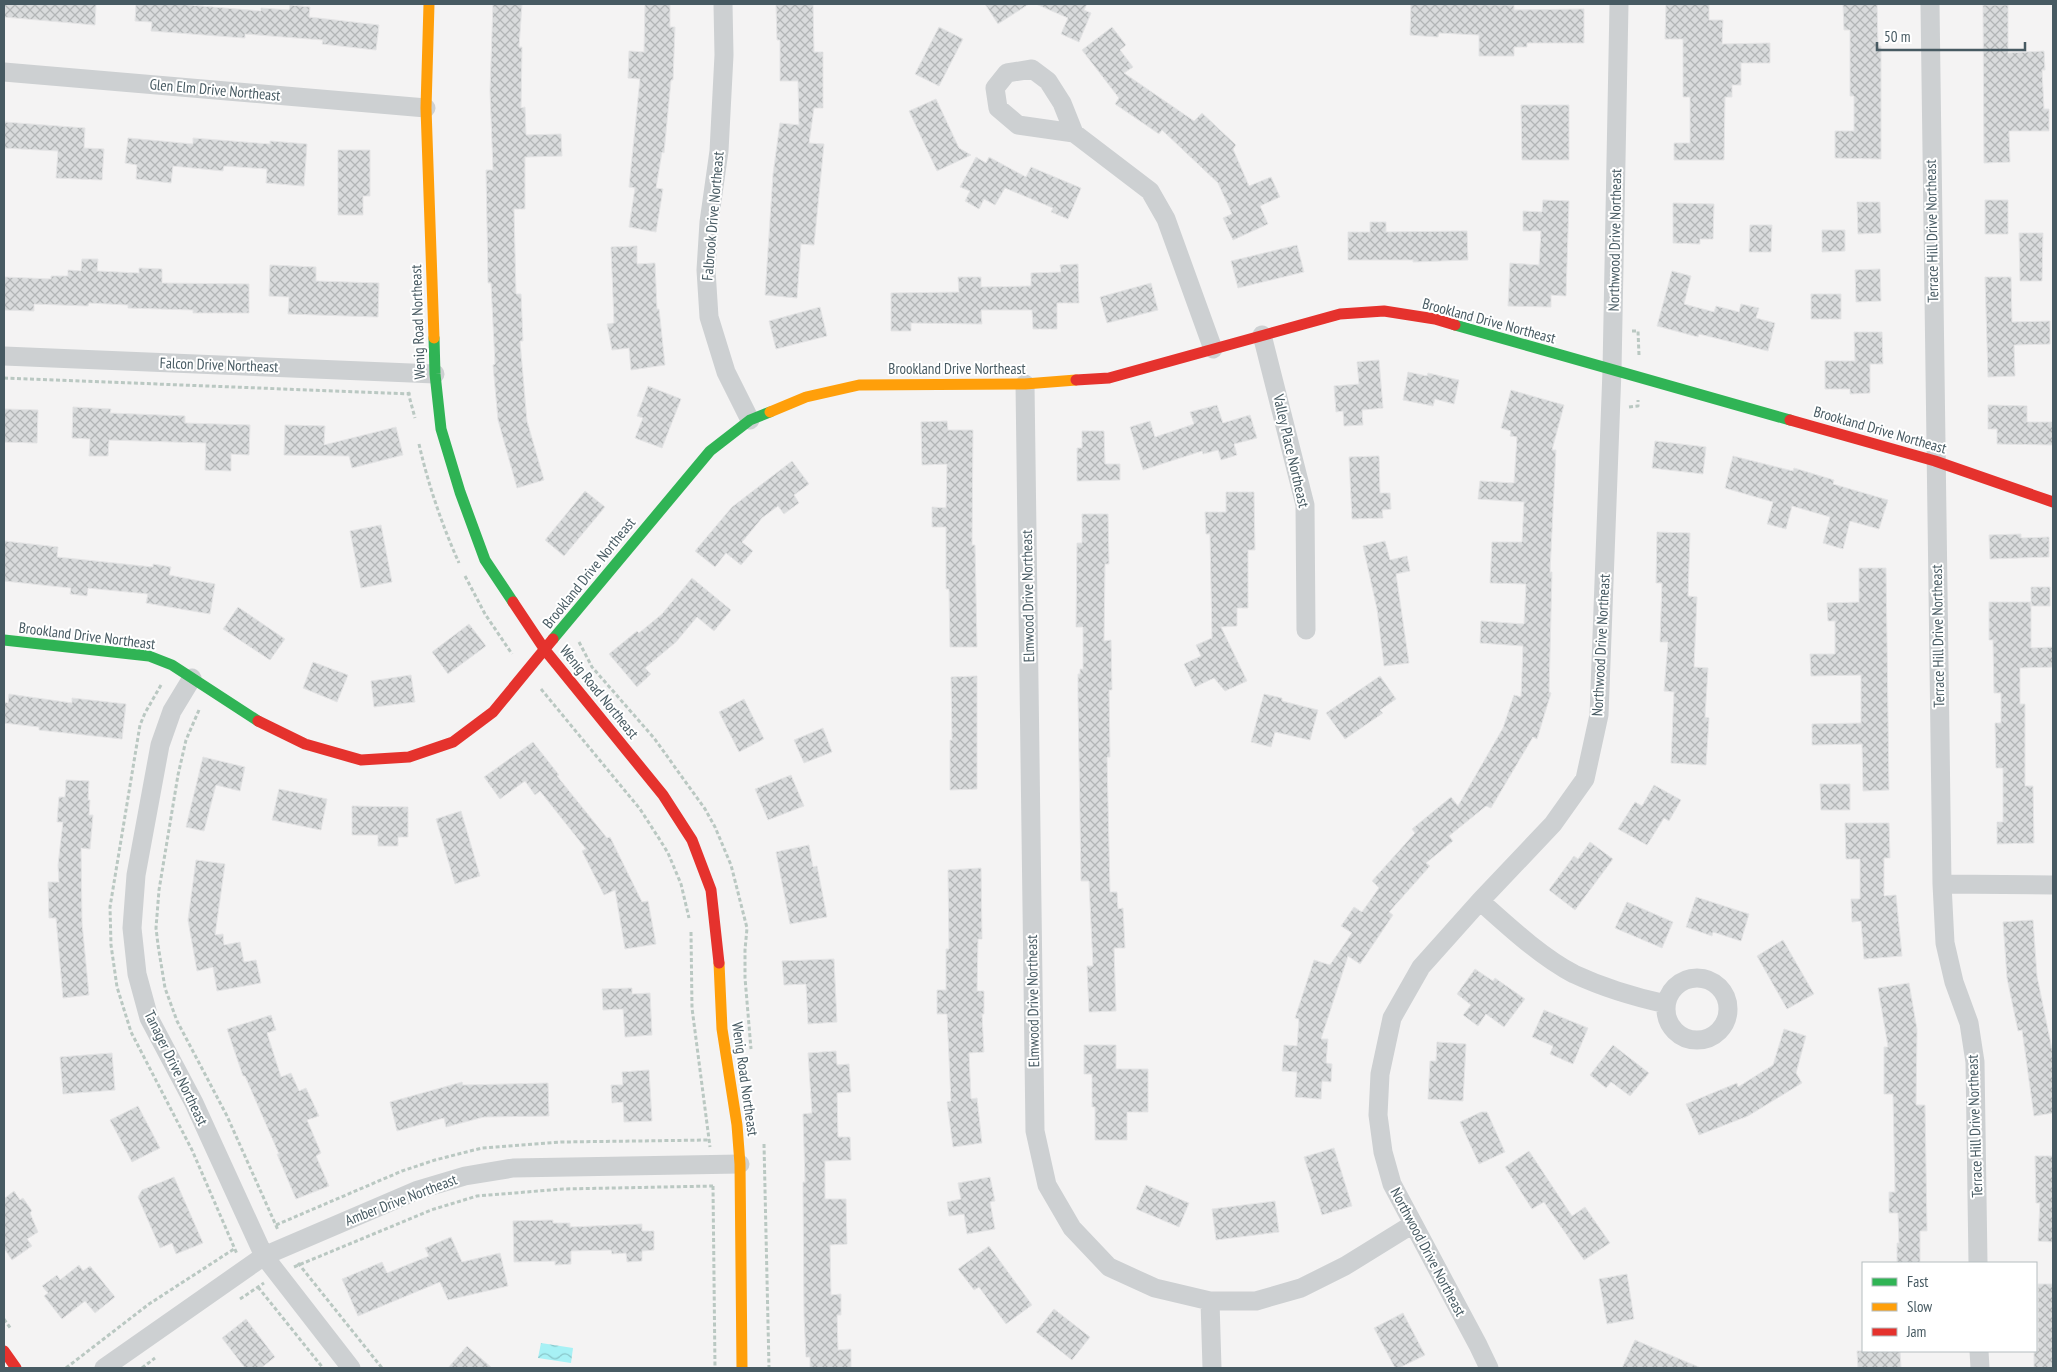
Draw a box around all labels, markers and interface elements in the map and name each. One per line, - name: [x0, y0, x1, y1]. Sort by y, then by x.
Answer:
- scale bar: [1877, 20, 2024, 52]
- text: 50 m: [1884, 27, 1910, 46]
- street label: Glen Elm Drive Northeast: [149, 74, 281, 105]
- street label: Falbrook Drive Northeast: [697, 151, 728, 281]
- street label: Terrace Hill Drive Northeast: [1921, 159, 1942, 303]
- street label: Northwood Drive Northeast: [1604, 169, 1625, 311]
- street label: Wenig Road Northeast: [406, 264, 429, 380]
- street label: Brookland Drive Northeast: [1420, 294, 1558, 347]
- street label: Falcon Drive Northeast: [159, 353, 279, 376]
- street label: Brookland Drive Northeast: [888, 359, 1026, 378]
- street label: Valley Place Northeast: [1269, 391, 1314, 509]
- street label: Brookland Drive Northeast: [1812, 401, 1949, 458]
- street label: Brookland Drive Northeast: [538, 513, 639, 632]
- street label: Elmwood Drive Northeast: [1017, 530, 1038, 662]
- street label: Terrace Hill Drive Northeast: [1927, 564, 1948, 708]
- street label: Northwood Drive Northeast: [1587, 573, 1614, 717]
- street label: Brookland Drive Northeast: [18, 618, 156, 653]
- street label: Wenig Road Northeast: [556, 641, 643, 742]
- street label: Elmwood Drive Northeast: [1022, 935, 1043, 1067]
- street label: Tanager Drive Northeast: [140, 1007, 213, 1128]
- street label: Wenig Road Northeast: [728, 1021, 763, 1137]
- street label: Terrace Hill Drive Northeast: [1963, 1054, 1986, 1198]
- street label: Amber Drive Northeast: [342, 1169, 460, 1230]
- street label: Northwood Drive Northeast: [1387, 1184, 1470, 1319]
- legend: [1862, 1262, 2037, 1352]
- text: Fast: [1907, 1272, 1928, 1291]
- text: Slow: [1907, 1297, 1932, 1316]
- text: Jam: [1906, 1322, 1926, 1341]

